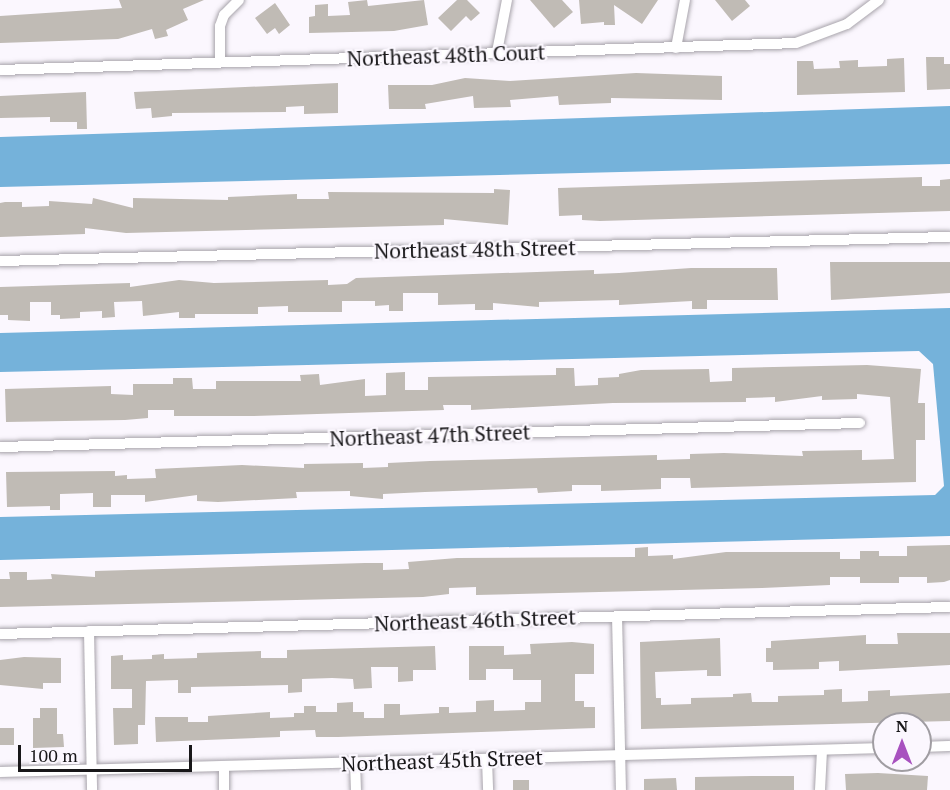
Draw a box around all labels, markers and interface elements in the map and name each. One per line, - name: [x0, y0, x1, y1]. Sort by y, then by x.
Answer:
- street label: Northeast 48th Court: [346, 39, 546, 71]
- street label: Northeast 48th Street: [374, 235, 576, 263]
- street label: Northeast 47th Street: [329, 419, 531, 451]
- street label: Northeast 46th Street: [374, 604, 576, 636]
- north arrow: [872, 712, 932, 772]
- text: N: [896, 715, 908, 737]
- scale bar: [21, 733, 195, 771]
- text: 100 m: [29, 743, 78, 767]
- street label: Northeast 45th Street: [341, 744, 543, 776]

